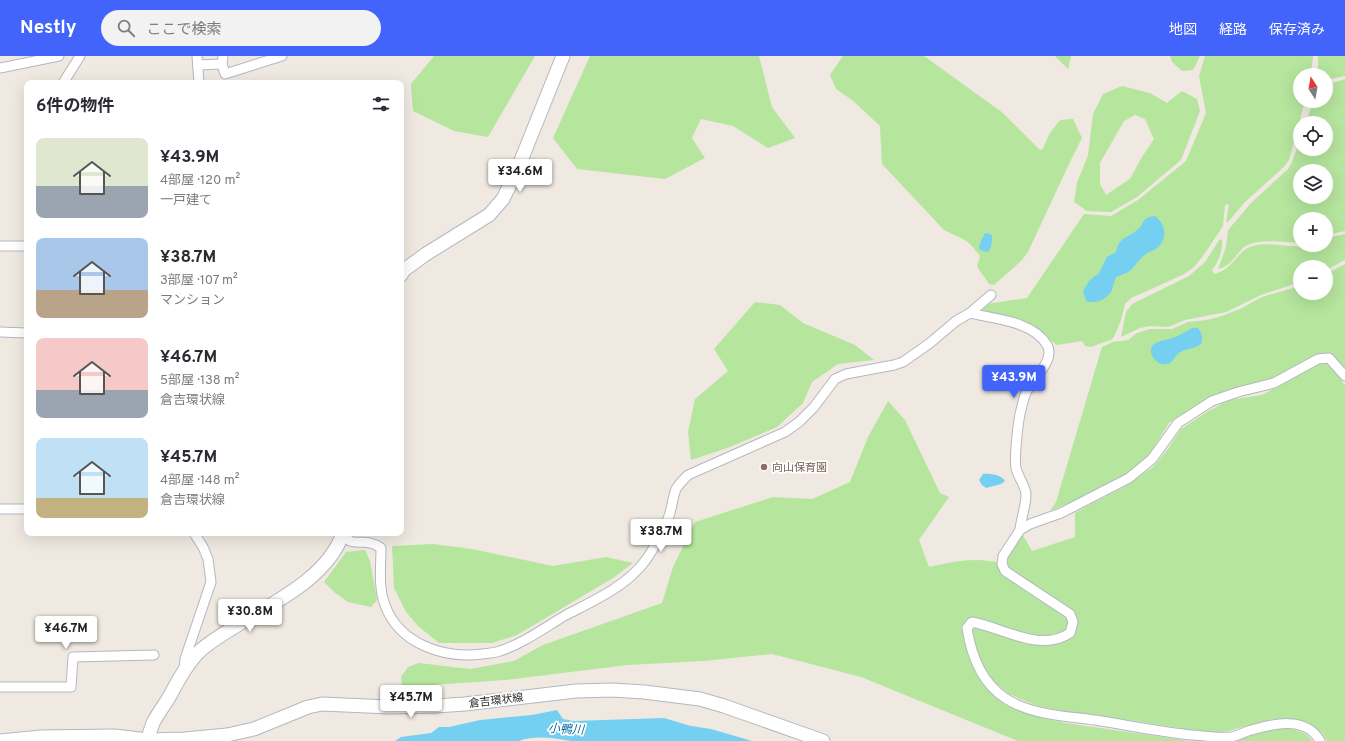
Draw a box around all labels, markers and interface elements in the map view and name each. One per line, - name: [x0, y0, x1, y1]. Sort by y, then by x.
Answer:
- search box: [101, 10, 381, 46]
- text: Nestly: [20, 16, 77, 40]
- icon: search: [115, 17, 137, 39]
- text: ここで検索: [147, 21, 222, 40]
- text: 地図: [1169, 22, 1197, 39]
- text: 経路: [1219, 22, 1247, 39]
- text: 保存済み: [1269, 22, 1325, 39]
- north arrow: [1293, 68, 1333, 108]
- map controls: [1293, 68, 1333, 300]
- icon: filters: [370, 93, 392, 115]
- text: 6件の物件: [36, 96, 114, 118]
- button: locate: [1293, 116, 1333, 156]
- text: ¥43.9M: [160, 147, 219, 169]
- icon: home: [68, 154, 116, 202]
- pin: ¥34.6M: [487, 159, 553, 193]
- text: ¥34.6M: [497, 164, 543, 180]
- button: layers: [1293, 164, 1333, 204]
- text: 4部屋 · 120 m²: [160, 173, 240, 189]
- text: 一戸建て: [160, 193, 212, 209]
- button: +: [1293, 212, 1333, 252]
- text: ¥38.7M: [160, 247, 216, 269]
- icon: home: [68, 254, 116, 302]
- button: −: [1293, 260, 1333, 300]
- text: 3部屋 · 107 m²: [160, 273, 238, 289]
- text: マンション: [160, 293, 225, 309]
- text: ¥46.7M: [160, 347, 217, 369]
- icon: home: [68, 354, 116, 402]
- pin: ¥43.9M: [981, 365, 1047, 399]
- text: ¥43.9M: [991, 370, 1037, 386]
- text: 5部屋 · 138 m²: [160, 373, 240, 389]
- text: 倉吉環状線: [160, 393, 225, 409]
- text: ¥45.7M: [160, 447, 217, 469]
- icon: home: [68, 454, 116, 502]
- place label: 向山保育園: [772, 461, 827, 475]
- marker: 向山保育園: [759, 462, 769, 472]
- text: 4部屋 · 148 m²: [160, 473, 240, 489]
- text: 倉吉環状線: [160, 493, 225, 509]
- pin: ¥38.7M: [628, 519, 694, 553]
- text: ¥38.7M: [639, 524, 683, 540]
- pin: ¥30.8M: [217, 599, 283, 633]
- text: ¥30.8M: [227, 604, 273, 620]
- pin: ¥46.7M: [33, 616, 99, 650]
- text: ¥46.7M: [44, 621, 88, 637]
- pin: ¥45.7M: [378, 685, 444, 719]
- text: ¥45.7M: [389, 690, 433, 706]
- street label: 倉吉環状線: [468, 691, 524, 711]
- water label: 小鴨川: [548, 721, 586, 739]

